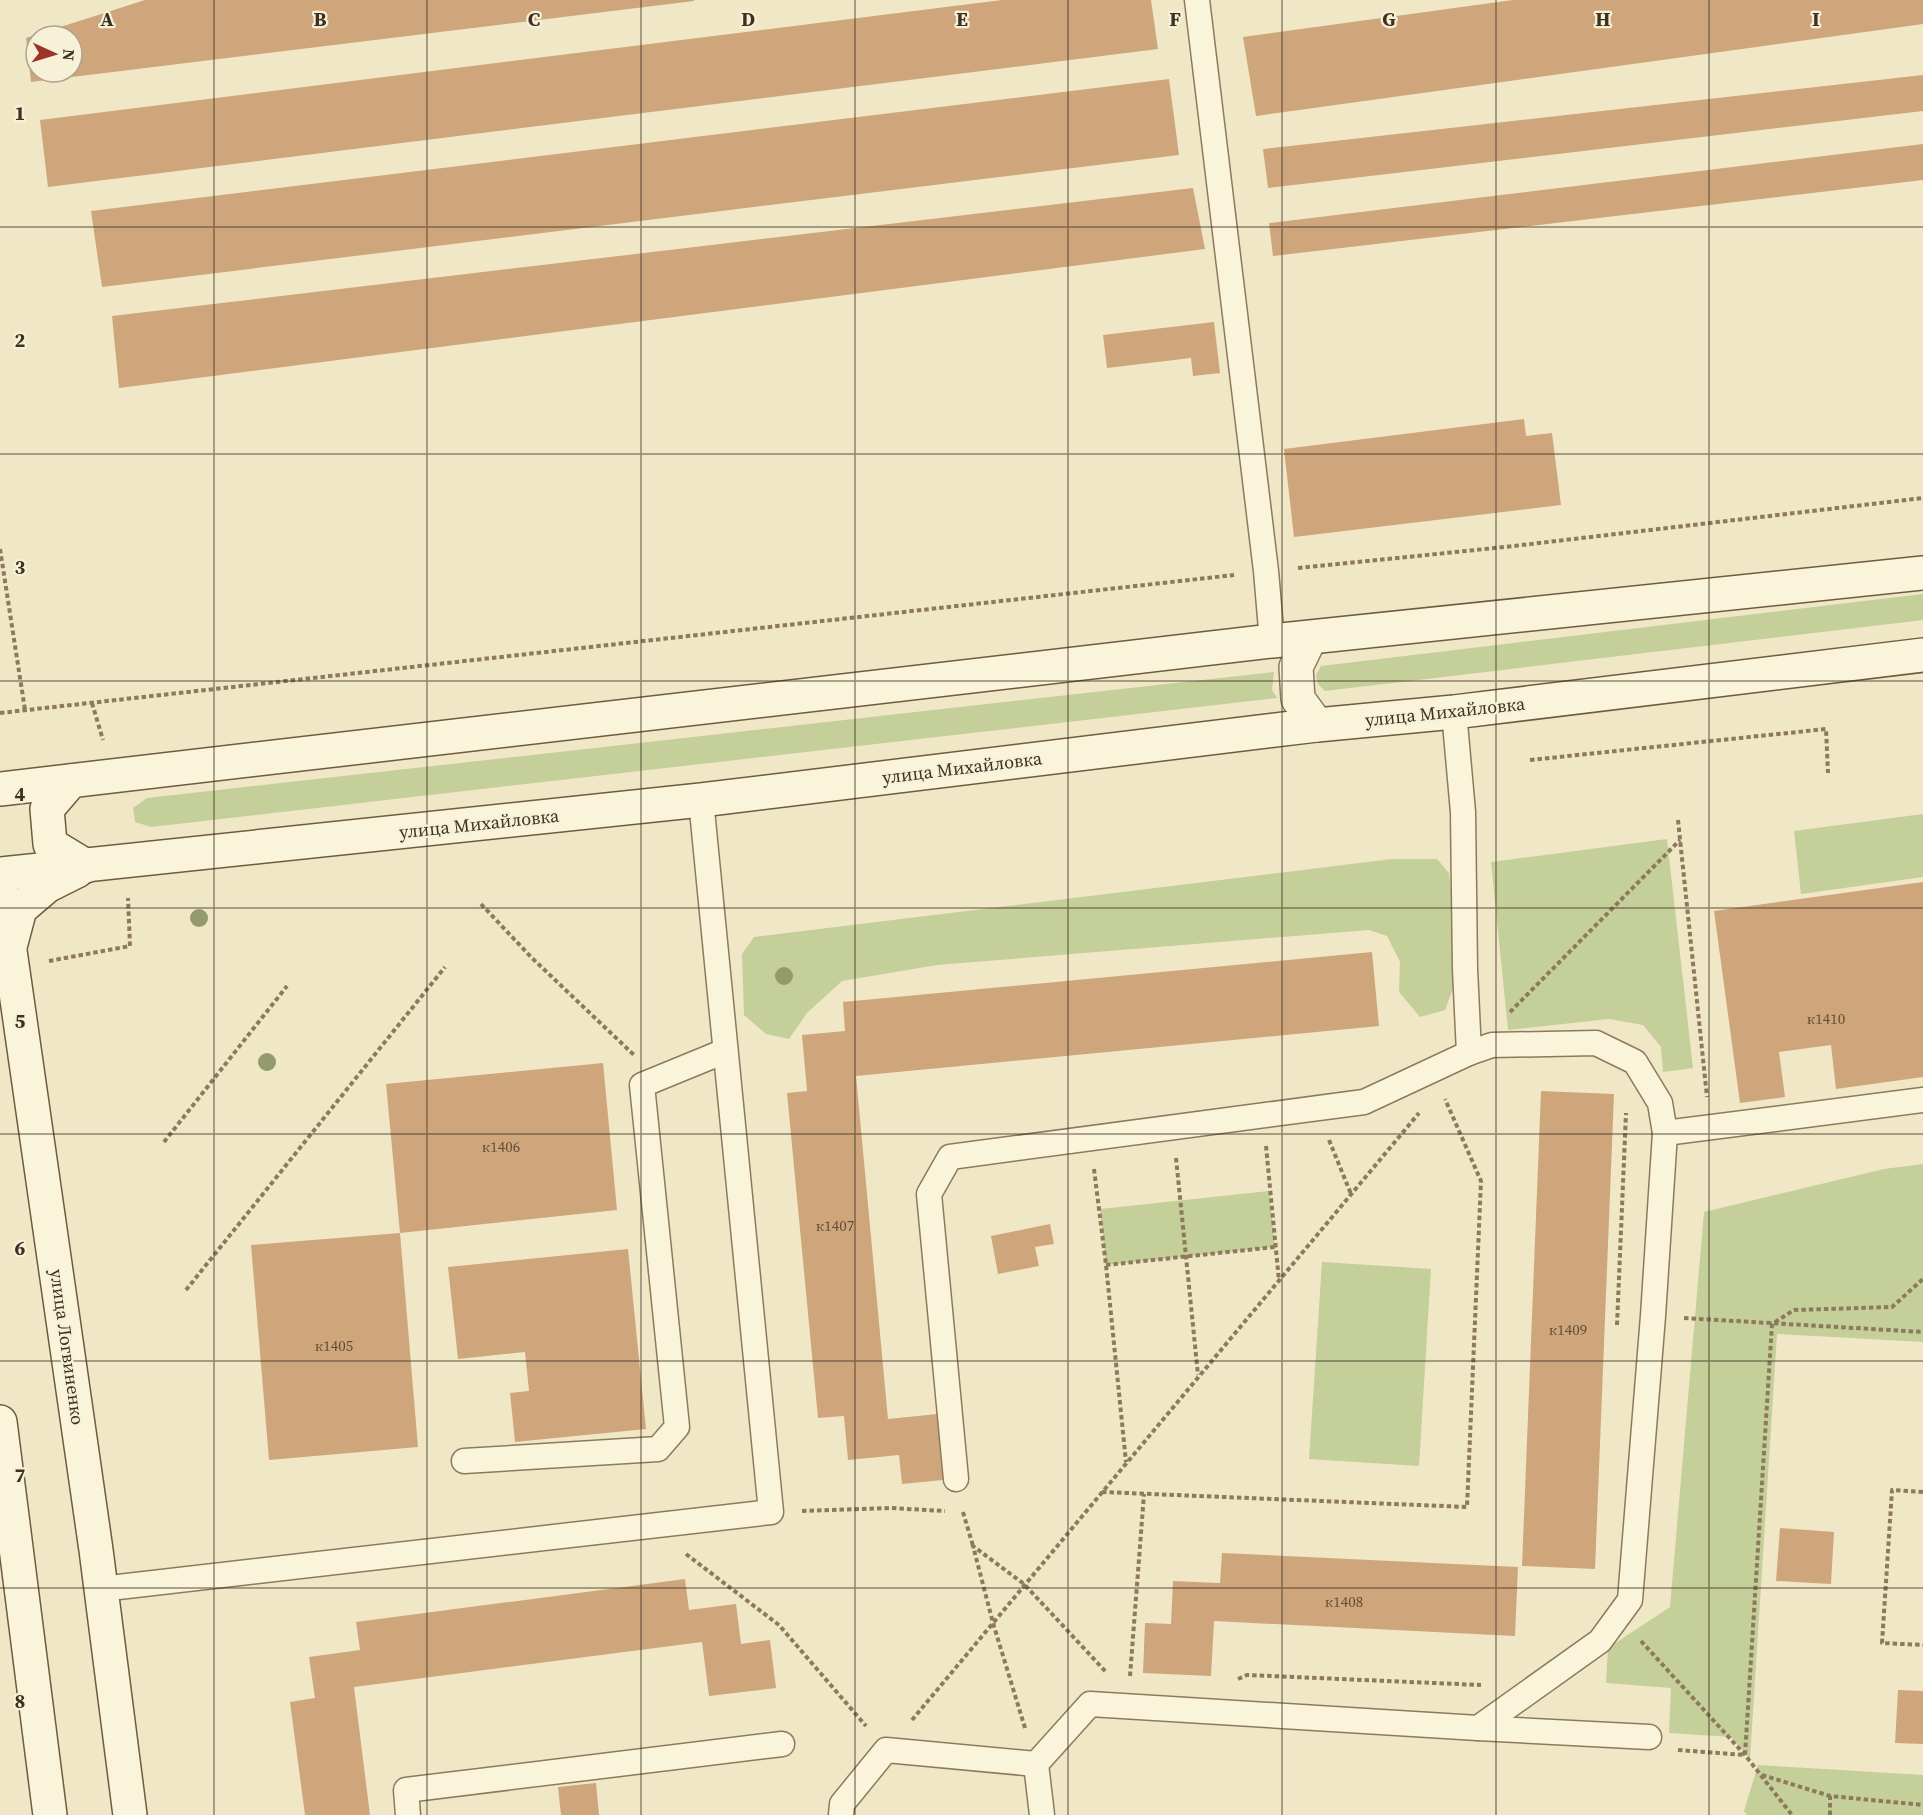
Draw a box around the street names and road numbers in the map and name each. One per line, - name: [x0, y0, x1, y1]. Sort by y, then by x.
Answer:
- street label: улица Михайловка: [1364, 691, 1527, 732]
- street label: улица Михайловка: [881, 745, 1044, 790]
- street label: улица Михайловка: [398, 803, 561, 844]
- street label: улица Логвиненко: [44, 1267, 91, 1427]

